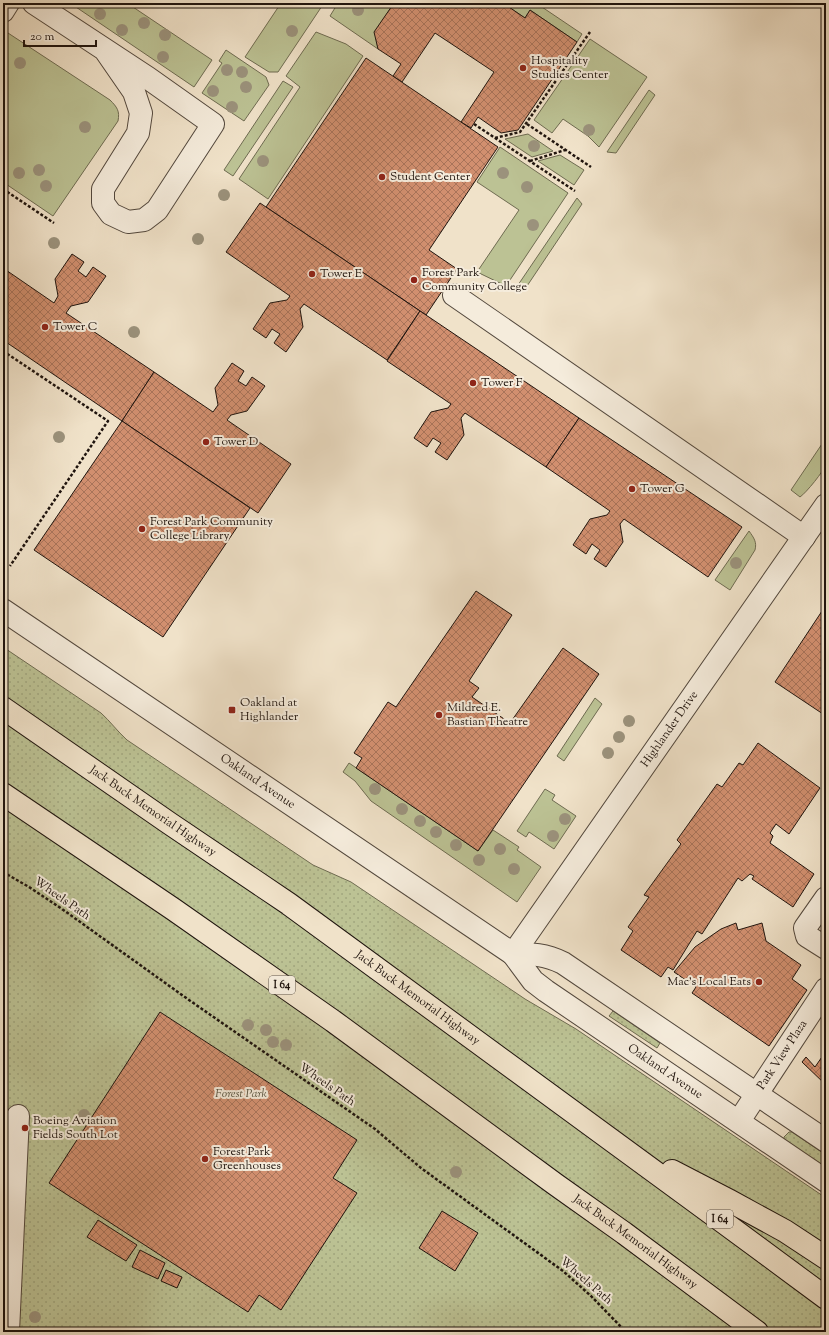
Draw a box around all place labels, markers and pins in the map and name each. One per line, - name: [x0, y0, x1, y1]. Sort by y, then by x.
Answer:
- place label: Hospitality Studies Center: [531, 52, 609, 84]
- marker: Hospitality Studies Center: [518, 63, 528, 73]
- place label: Student Center: [390, 168, 471, 186]
- marker: Student Center: [377, 172, 387, 182]
- place label: Forest Park Community College: [422, 264, 527, 296]
- place label: Tower E: [320, 265, 363, 283]
- marker: Tower E: [307, 269, 317, 279]
- marker: Forest Park Community College: [409, 275, 419, 285]
- place label: Tower C: [53, 318, 98, 336]
- marker: Tower C: [40, 322, 50, 332]
- place label: Tower F: [481, 374, 523, 392]
- marker: Tower F: [468, 378, 478, 388]
- place label: Tower D: [214, 433, 258, 451]
- marker: Tower D: [201, 437, 211, 447]
- place label: Tower G: [640, 480, 685, 498]
- marker: Tower G: [627, 484, 637, 494]
- place label: Forest Park Community College Library: [150, 513, 273, 545]
- marker: Forest Park Community College Library: [137, 524, 147, 534]
- place label: Oakland at Highlander: [240, 694, 299, 726]
- place label: Mildred E. Bastian Theatre: [447, 699, 528, 731]
- marker: Oakland at Highlander: [227, 705, 237, 715]
- marker: Mildred E. Bastian Theatre: [434, 710, 444, 720]
- place label: Mac's Local Eats: [667, 973, 751, 991]
- marker: Mac's Local Eats: [754, 977, 764, 987]
- place label: Boeing Aviation Fields South Lot: [33, 1112, 118, 1144]
- marker: Boeing Aviation Fields South Lot: [20, 1123, 30, 1133]
- place label: Forest Park Greenhouses: [213, 1143, 281, 1175]
- marker: Forest Park Greenhouses: [200, 1154, 210, 1164]

